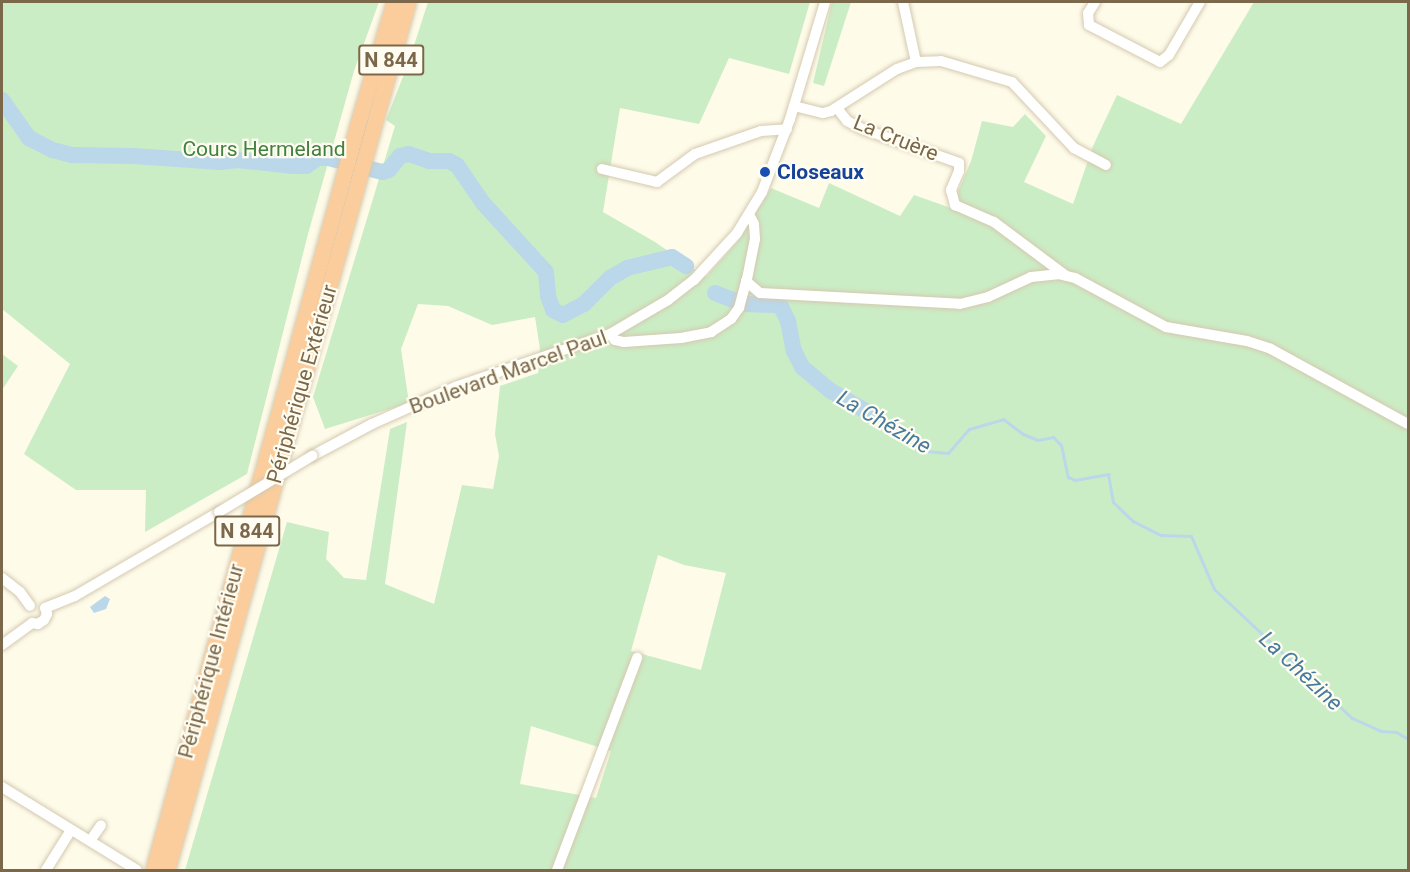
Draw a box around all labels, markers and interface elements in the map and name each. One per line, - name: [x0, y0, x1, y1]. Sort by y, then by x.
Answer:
- road number: N 844: [358, 43, 424, 77]
- street label: La Cruère: [850, 110, 942, 166]
- park label: Cours Hermeland: [182, 136, 346, 162]
- place label: Closeaux: [777, 159, 864, 185]
- marker: Closeaux: [758, 165, 772, 179]
- street label: Périphérique Extérieur: [262, 282, 342, 486]
- street label: Boulevard Marcel Paul: [406, 325, 610, 419]
- water label: La Chézine: [832, 384, 936, 460]
- road number: N 844: [214, 514, 280, 548]
- street label: Périphérique Intérieur: [173, 561, 249, 761]
- water label: La Chézine: [1254, 626, 1348, 716]

